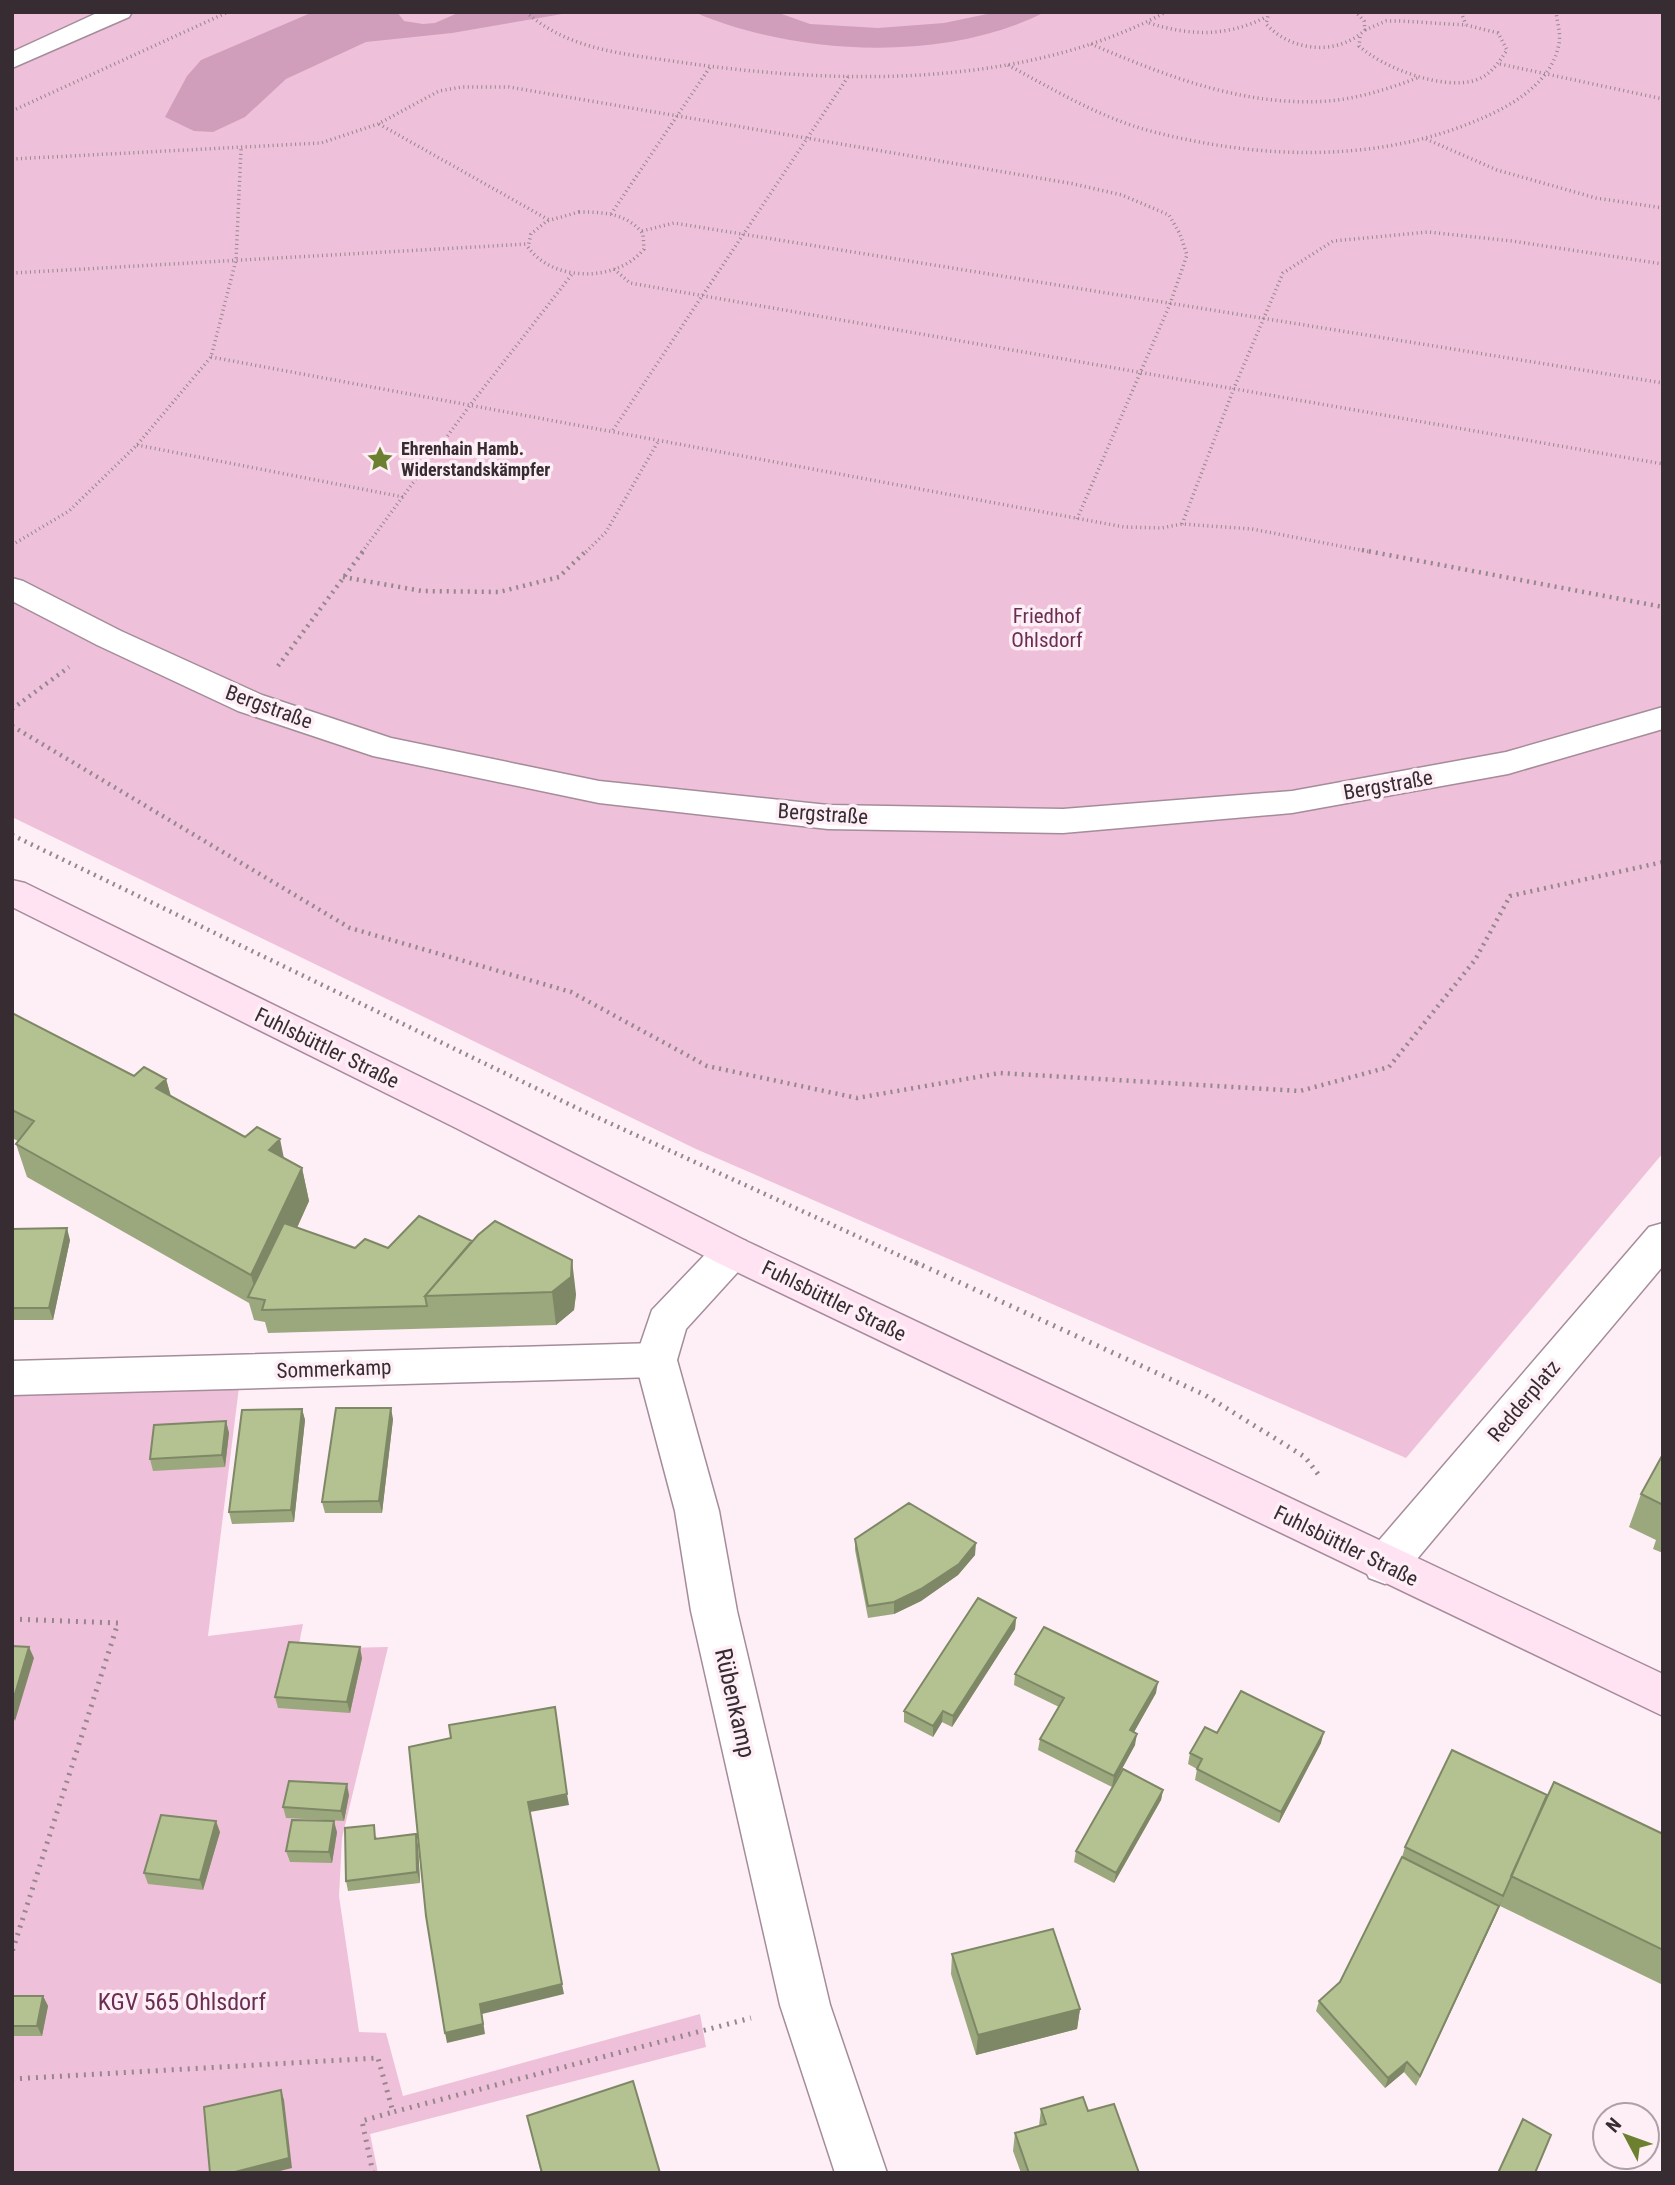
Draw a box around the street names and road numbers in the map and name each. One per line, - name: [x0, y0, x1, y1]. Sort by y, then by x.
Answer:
- street label: Bergstraße: [222, 680, 316, 734]
- street label: Bergstraße: [1341, 765, 1435, 805]
- street label: Bergstraße: [777, 799, 869, 829]
- street label: Fuhlsbüttler Straße: [251, 1003, 403, 1093]
- street label: Fuhlsbüttler Straße: [758, 1256, 910, 1346]
- street label: Sommerkamp: [276, 1355, 392, 1383]
- street label: Redderplatz: [1483, 1355, 1565, 1447]
- street label: Fuhlsbüttler Straße: [1270, 1501, 1422, 1591]
- street label: Rübenkamp: [709, 1646, 761, 1760]

